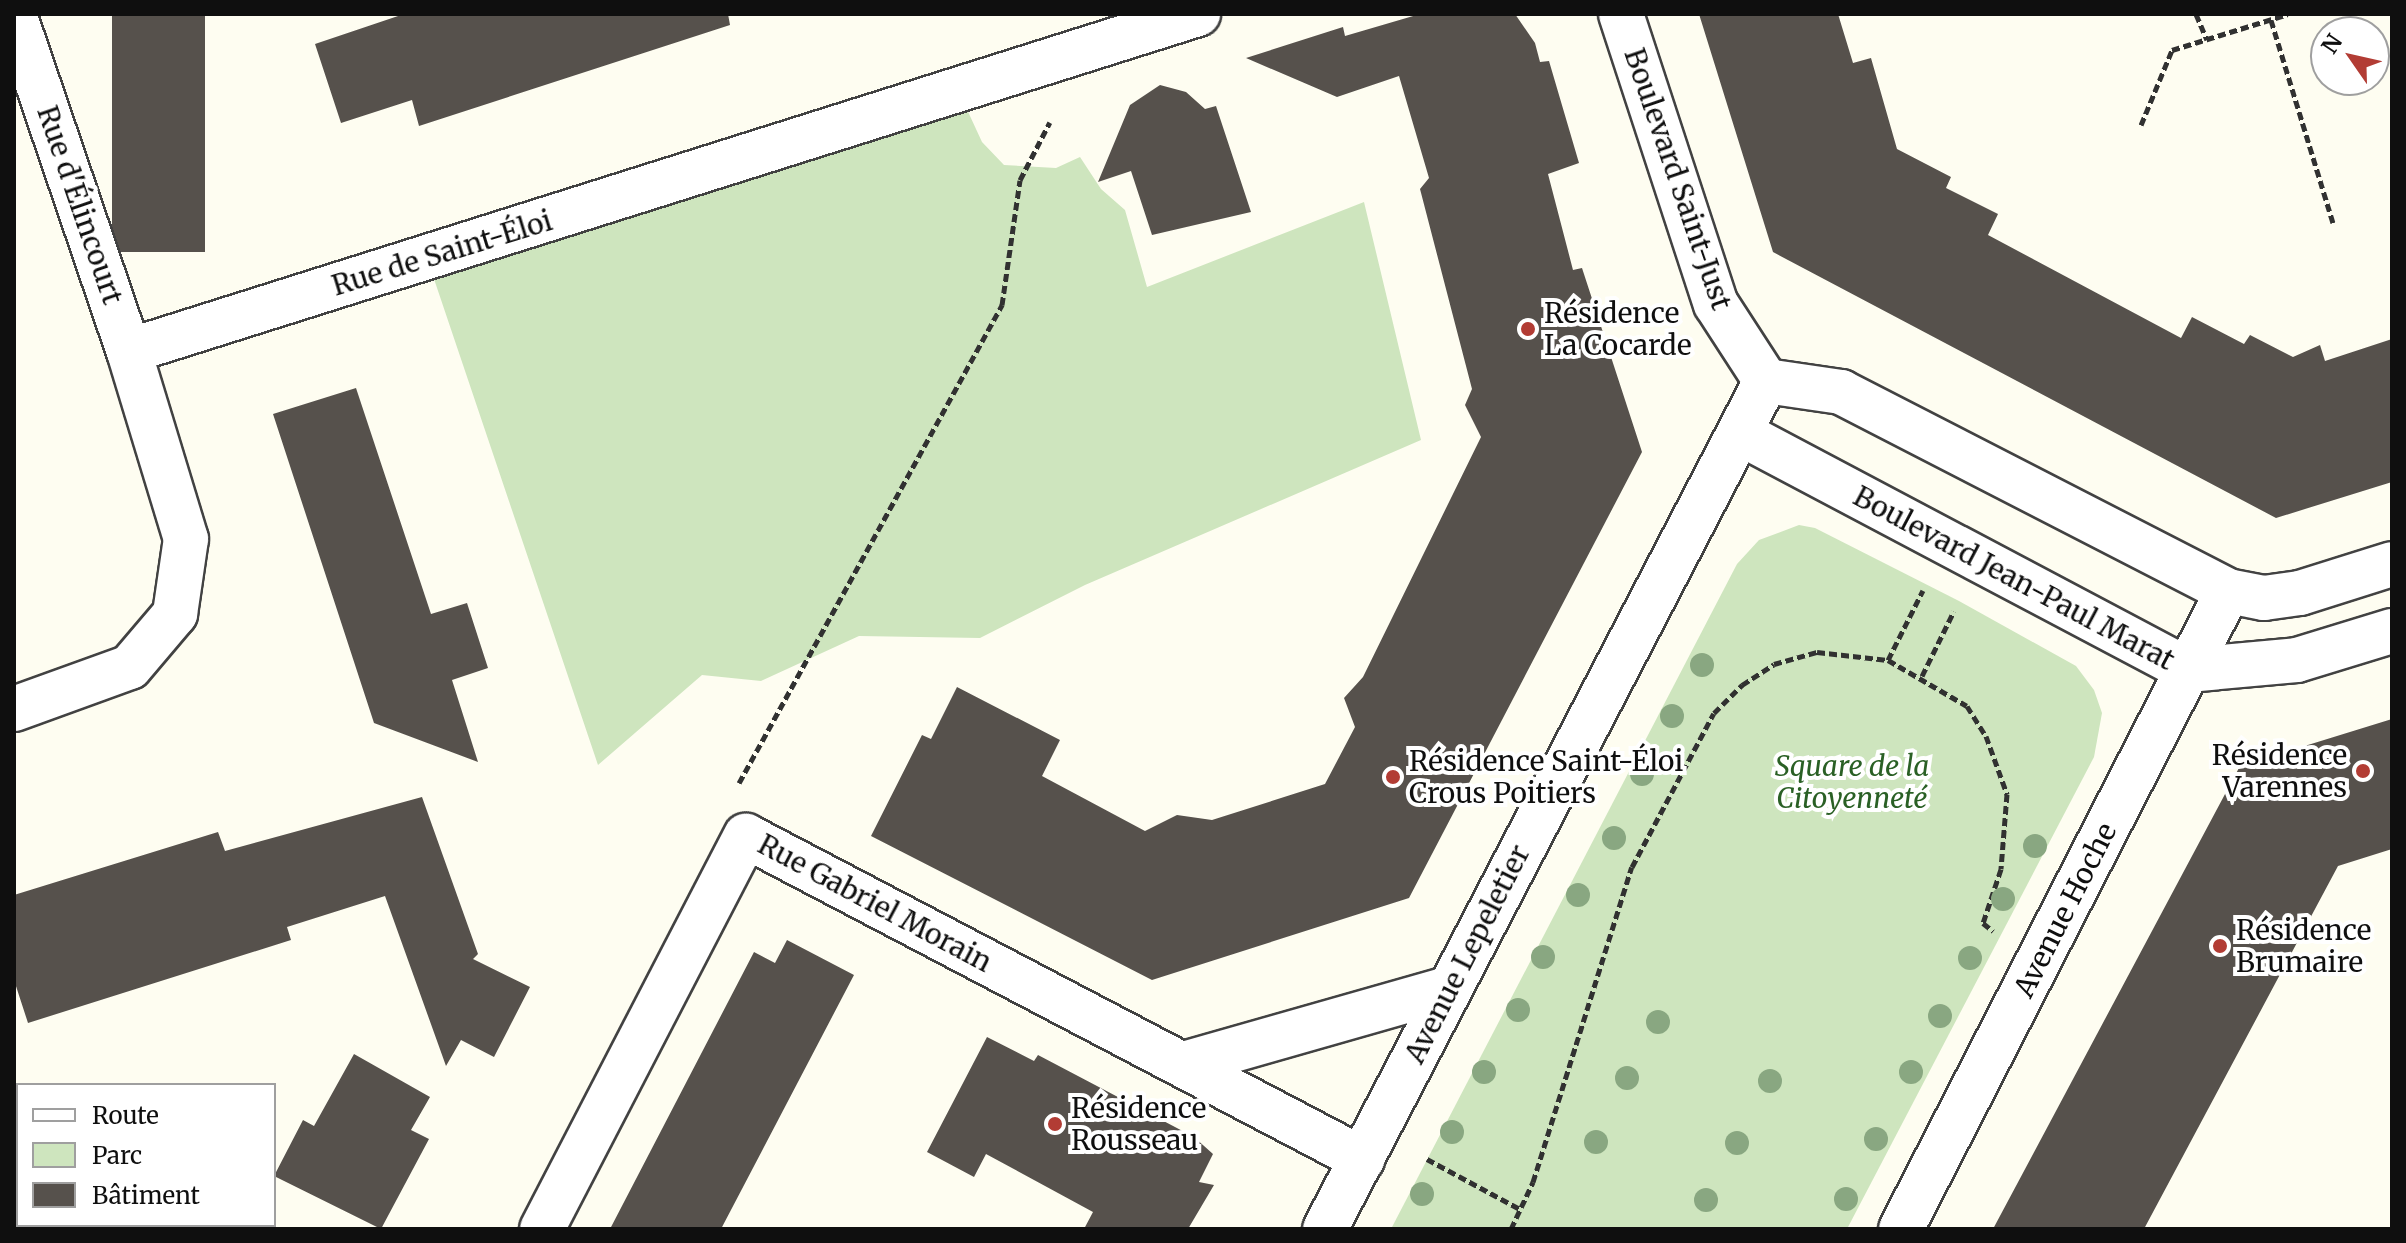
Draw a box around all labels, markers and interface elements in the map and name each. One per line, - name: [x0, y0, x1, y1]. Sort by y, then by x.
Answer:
- north arrow: [2310, 16, 2390, 96]
- text: N: [2315, 29, 2348, 59]
- street label: Boulevard Saint-Just: [1617, 44, 1739, 314]
- street label: Rue d'Élincourt: [30, 101, 130, 309]
- street label: Rue de Saint-Éloi: [328, 204, 556, 302]
- place label: Résidence La Cocarde: [1544, 296, 1691, 362]
- marker: Résidence La Cocarde: [1519, 320, 1537, 338]
- street label: Boulevard Jean-Paul Marat: [1848, 479, 2180, 677]
- place label: Résidence Varennes: [2212, 738, 2347, 804]
- place label: Résidence Saint-Éloi Crous Poitiers: [1409, 744, 1683, 810]
- park label: Square de la Citoyenneté: [1775, 749, 1929, 815]
- marker: Résidence Varennes: [2354, 762, 2372, 780]
- marker: Résidence Saint-Éloi Crous Poitiers: [1384, 768, 1402, 786]
- street label: Avenue Hoche: [2007, 817, 2123, 1003]
- street label: Rue Gabriel Morain: [752, 827, 998, 979]
- street label: Avenue Lepeletier: [1397, 839, 1537, 1069]
- place label: Résidence Brumaire: [2236, 913, 2371, 979]
- marker: Résidence Brumaire: [2211, 937, 2229, 955]
- legend: [16, 1083, 276, 1227]
- place label: Résidence Rousseau: [1071, 1091, 1206, 1157]
- text: Route: [92, 1100, 159, 1131]
- marker: Résidence Rousseau: [1046, 1115, 1064, 1133]
- text: Parc: [92, 1140, 142, 1171]
- text: Bâtiment: [92, 1180, 200, 1211]

